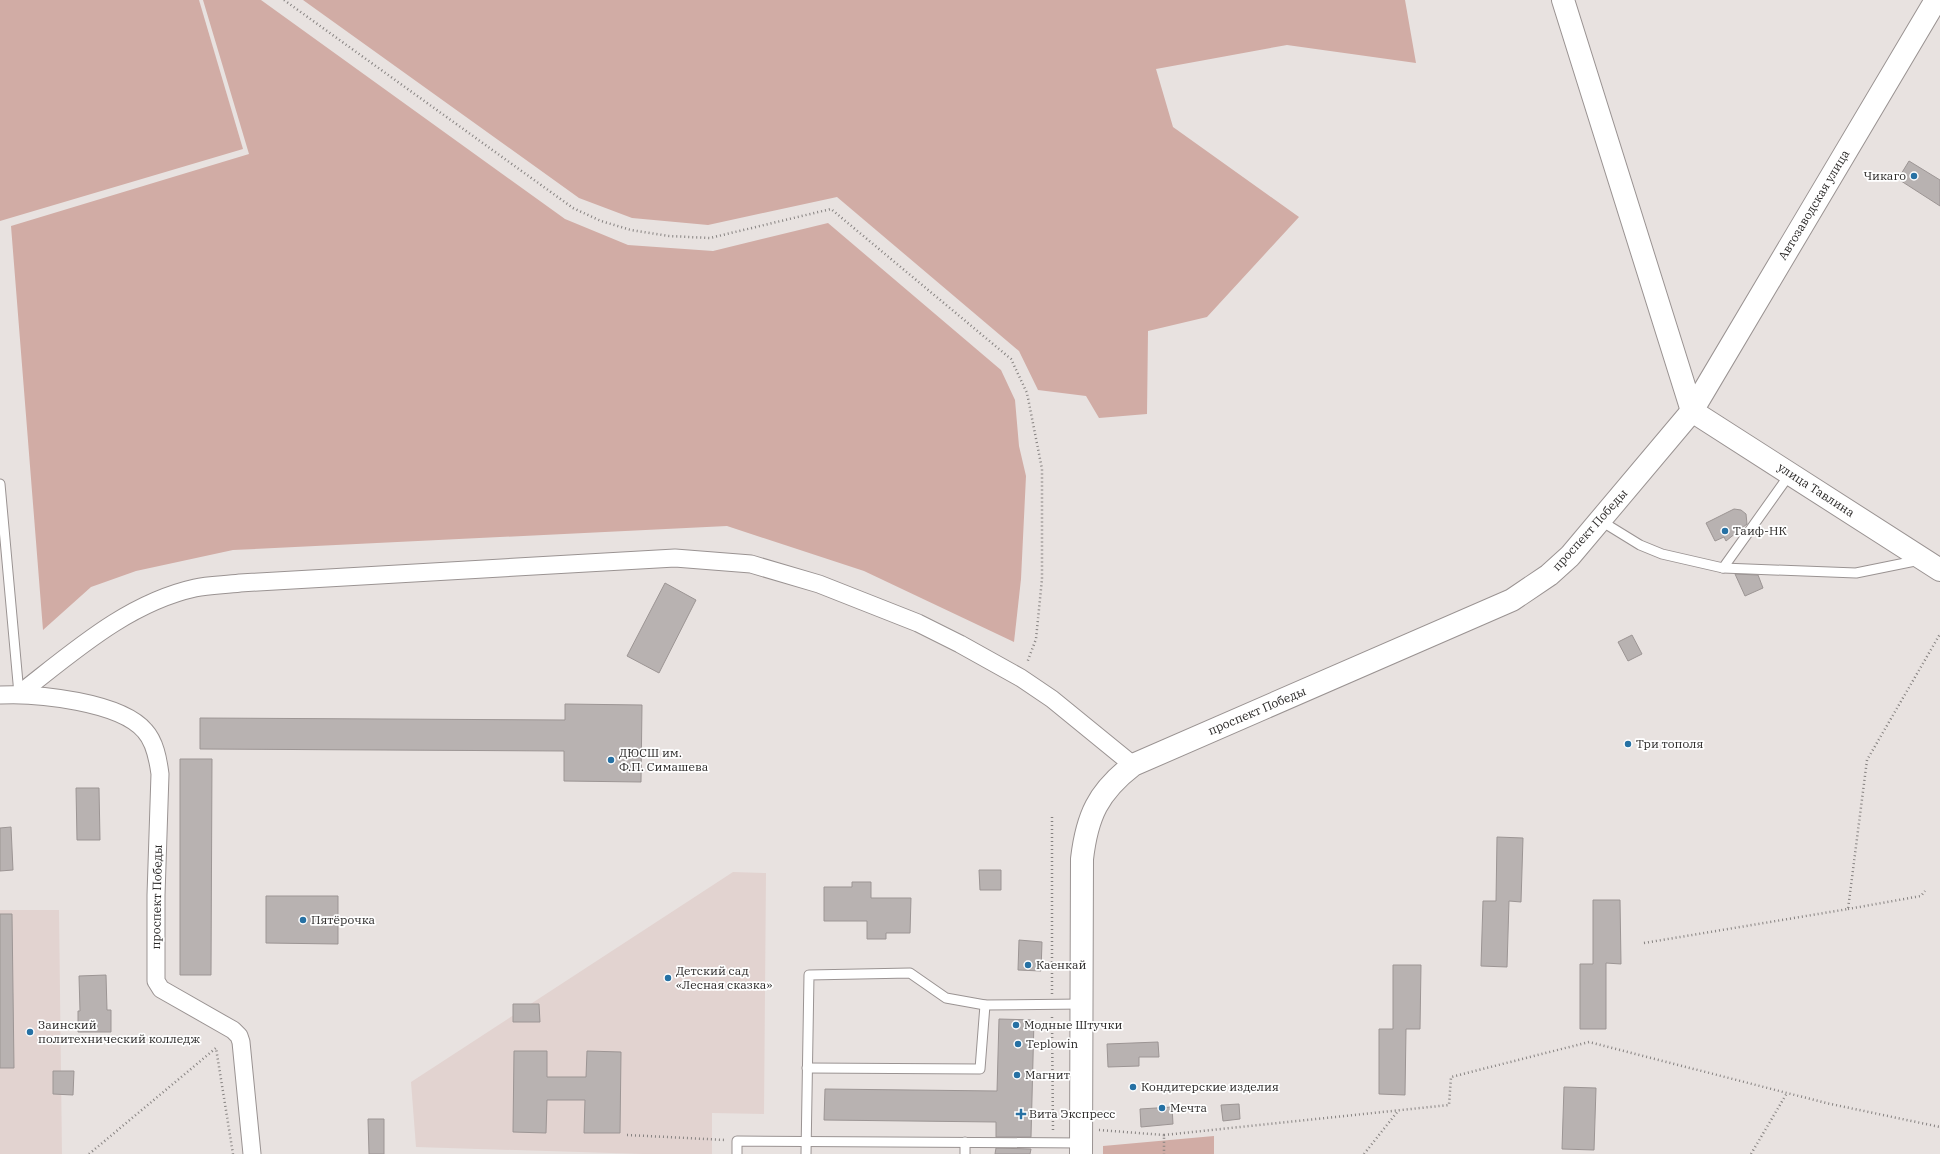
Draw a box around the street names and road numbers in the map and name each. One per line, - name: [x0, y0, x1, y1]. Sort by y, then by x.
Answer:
- street label: Автозаводская улица: [1775, 146, 1853, 263]
- street label: улица Тавлина: [1775, 459, 1858, 520]
- street label: проспект Победы: [1549, 485, 1631, 574]
- street label: проспект Победы: [1205, 683, 1308, 738]
- street label: проспект Победы: [148, 844, 165, 950]

